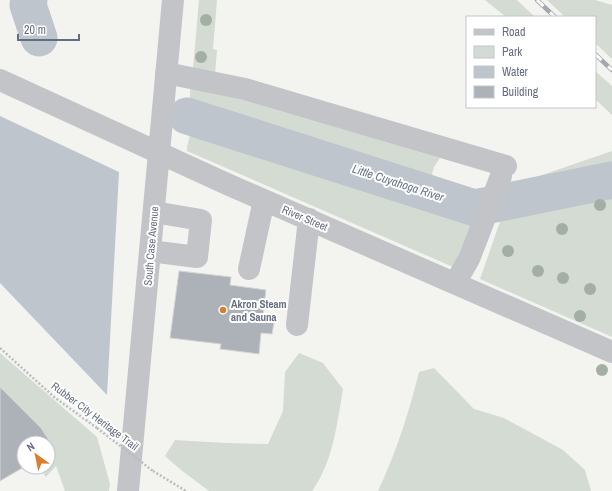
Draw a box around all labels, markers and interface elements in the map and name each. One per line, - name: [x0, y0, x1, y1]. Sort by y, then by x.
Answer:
- scale bar: [18, 16, 79, 42]
- legend: [466, 16, 596, 108]
- text: 20 m: [24, 22, 46, 38]
- text: Road: [502, 24, 526, 40]
- text: Park: [502, 44, 522, 60]
- text: Water: [502, 64, 529, 80]
- text: Building: [502, 84, 539, 100]
- water label: Little Cuyahoga River: [350, 161, 446, 206]
- street label: River Street: [280, 202, 330, 234]
- street label: South Case Avenue: [141, 206, 161, 286]
- place label: Akron Steam and Sauna: [231, 297, 287, 324]
- marker: Akron Steam and Sauna: [218, 305, 228, 315]
- street label: Rubber City Heritage Trail: [49, 379, 141, 453]
- north arrow: [16, 435, 56, 475]
- text: N: [24, 439, 37, 454]

